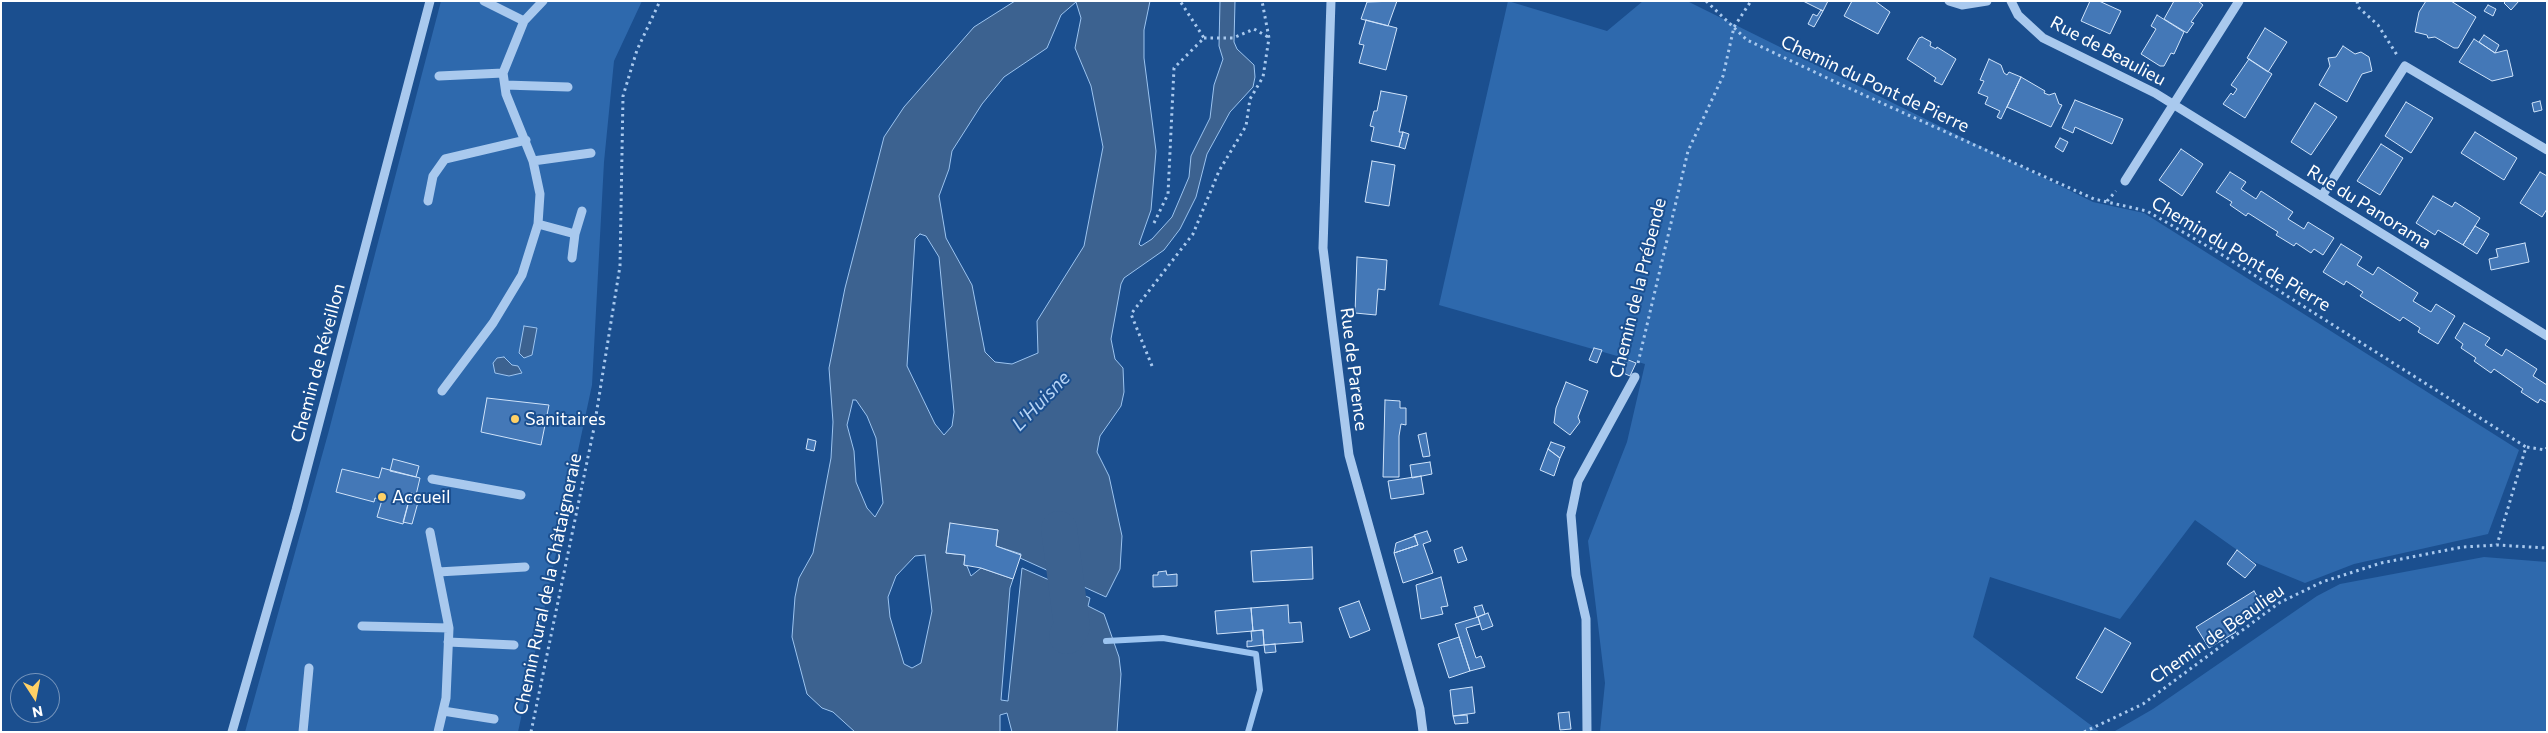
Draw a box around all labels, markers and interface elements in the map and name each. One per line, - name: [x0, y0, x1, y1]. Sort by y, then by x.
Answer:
- street label: Rue de Beaulieu: [2047, 12, 2169, 90]
- street label: Chemin du Pont de Pierre: [1777, 31, 1973, 137]
- street label: Rue du Panorama: [2303, 160, 2435, 254]
- street label: Chemin du Pont de Pierre: [2147, 192, 2335, 316]
- street label: Chemin de la Prébende: [1605, 196, 1671, 380]
- street label: Chemin de Réveillon: [286, 281, 350, 445]
- street label: Rue de Parence: [1336, 306, 1372, 432]
- water label: L'Huisne: [1007, 366, 1075, 436]
- place label: Sanitaires: [525, 408, 606, 430]
- marker: Sanitaires: [509, 413, 521, 425]
- street label: Chemin Rural de la Châtaigneraie: [510, 451, 586, 717]
- place label: Accueil: [392, 486, 451, 508]
- marker: Accueil: [376, 491, 388, 503]
- street label: Chemin de Beaulieu: [2146, 580, 2288, 688]
- north arrow: [10, 673, 60, 723]
- text: N: [31, 703, 45, 722]

